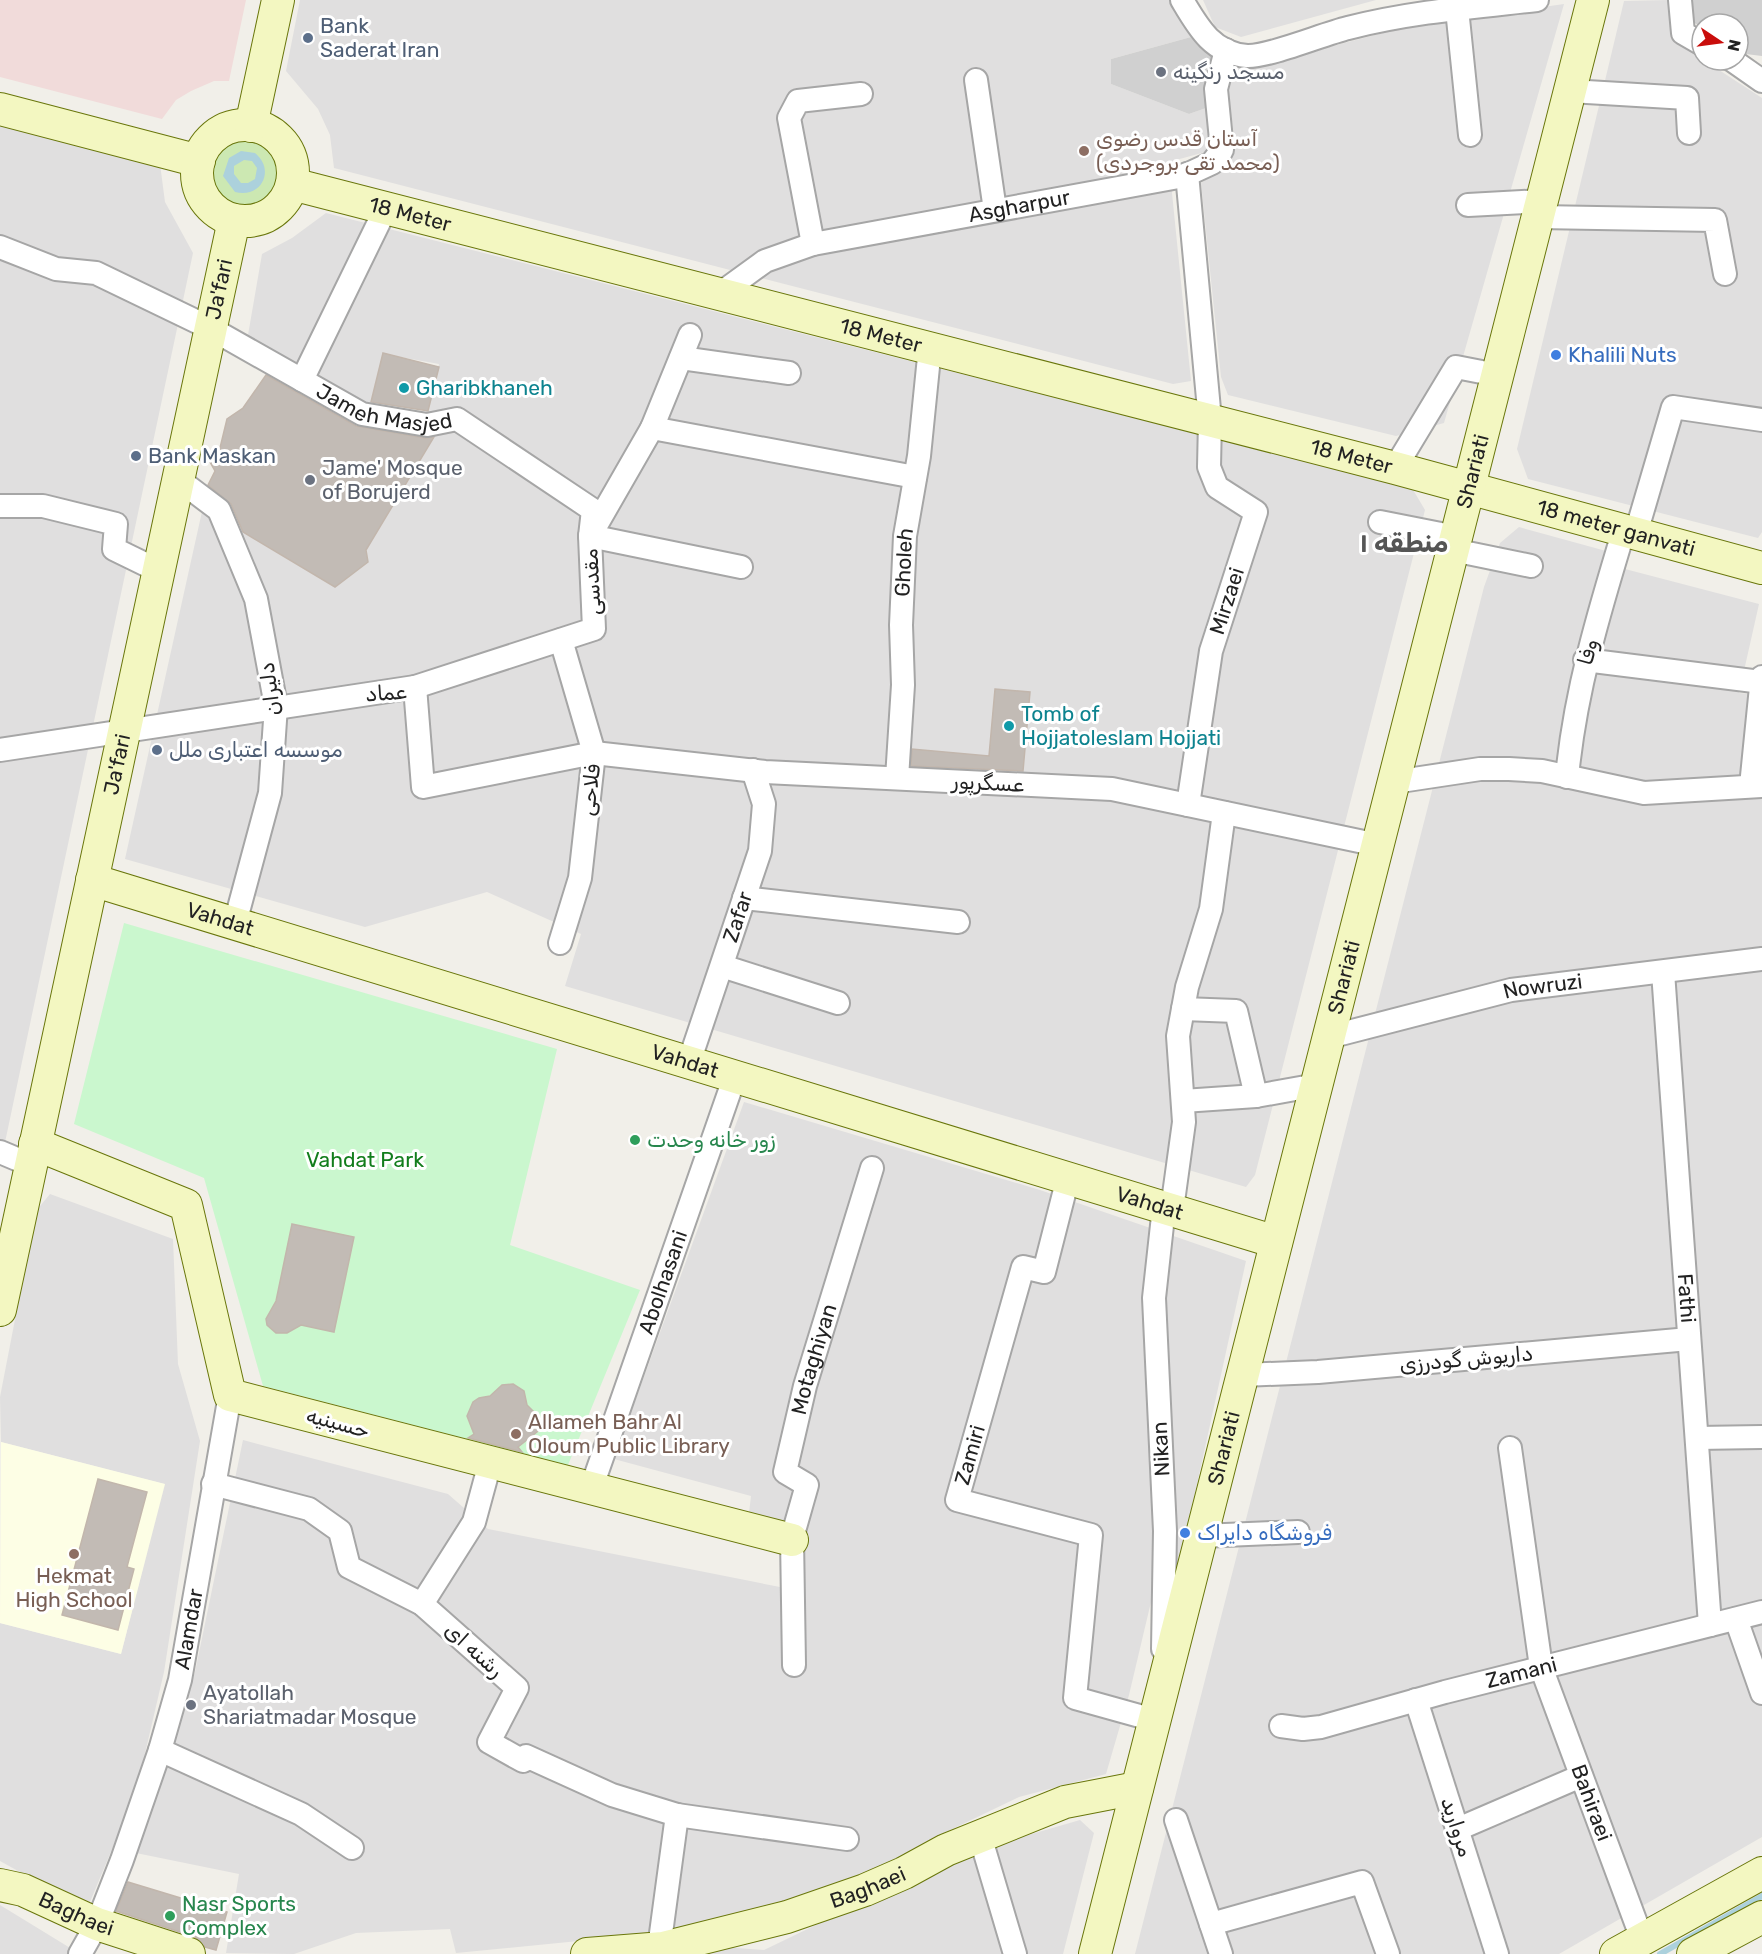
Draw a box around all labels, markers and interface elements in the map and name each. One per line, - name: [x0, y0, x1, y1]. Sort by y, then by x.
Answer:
- north arrow: [1690, 12, 1750, 72]
- place label: Bank Saderat Iran: [320, 13, 439, 62]
- marker: Bank Saderat Iran: [301, 31, 315, 45]
- text: N: [1724, 38, 1745, 53]
- place label: مسجد رنگینه: [1173, 59, 1284, 84]
- marker: مسجد رنگینه: [1154, 65, 1168, 79]
- place label: آستان قدس رضوی (محمد تقی بروجردی): [1096, 126, 1280, 176]
- marker: آستان قدس رضوی (محمد تقی بروجردی): [1077, 144, 1091, 158]
- street label: Asgharpur: [966, 184, 1072, 227]
- street label: 18 Meter: [367, 191, 454, 237]
- street label: Ja'fari: [200, 256, 237, 322]
- street label: 18 Meter: [837, 313, 925, 358]
- place label: Khalili Nuts: [1568, 342, 1677, 367]
- marker: Khalili Nuts: [1549, 348, 1563, 362]
- place label: Gharibkhaneh: [416, 375, 553, 400]
- street label: Jameh Masjed: [312, 378, 454, 437]
- marker: Gharibkhaneh: [397, 381, 411, 395]
- street label: Shariati: [1451, 432, 1494, 511]
- street label: 18 Meter: [1308, 434, 1395, 479]
- place label: Bank Maskan: [148, 443, 276, 468]
- marker: Bank Maskan: [129, 449, 143, 463]
- place label: Jame' Mosque of Borujerd: [322, 455, 463, 504]
- marker: Jame' Mosque of Borujerd: [303, 473, 317, 487]
- street label: 18 meter ganvati: [1534, 494, 1698, 561]
- street label: Gholeh: [889, 526, 918, 597]
- district label: منطقه ۱: [1359, 527, 1449, 559]
- street label: مقدسی: [577, 548, 606, 616]
- street label: Mirzaei: [1204, 564, 1249, 637]
- street label: وفا: [1572, 636, 1604, 668]
- street label: دلیران: [254, 661, 285, 717]
- street label: عماد: [364, 679, 408, 706]
- place label: Tomb of Hojjatoleslam Hojjati: [1021, 701, 1221, 750]
- marker: Tomb of Hojjatoleslam Hojjati: [1002, 719, 1016, 733]
- street label: Ja'fari: [98, 732, 135, 797]
- place label: موسسه اعتباری ملل: [169, 737, 343, 762]
- marker: موسسه اعتباری ملل: [150, 743, 164, 757]
- street label: فلاحی: [574, 762, 605, 817]
- street label: عسگرپور: [949, 768, 1025, 799]
- street label: Zafar: [717, 888, 757, 945]
- street label: Vahdat: [184, 897, 257, 941]
- street label: Shariati: [1322, 938, 1365, 1017]
- street label: Nowruzi: [1500, 968, 1584, 1004]
- street label: Vahdat: [648, 1039, 722, 1083]
- place label: زور خانه وحدت: [647, 1127, 776, 1153]
- marker: زور خانه وحدت: [628, 1133, 642, 1147]
- park label: Vahdat Park: [306, 1147, 424, 1172]
- street label: Vahdat: [1113, 1181, 1187, 1225]
- street label: Abolhasani: [633, 1227, 692, 1337]
- street label: Fathi: [1673, 1273, 1701, 1324]
- street label: Motaghiyan: [786, 1301, 842, 1417]
- street label: داریوش گودرزی: [1398, 1340, 1534, 1377]
- street label: حسینیه: [304, 1402, 372, 1443]
- street label: Shariati: [1202, 1408, 1245, 1488]
- place label: Allameh Bahr Al Oloum Public Library: [528, 1409, 730, 1458]
- street label: Nikan: [1147, 1421, 1174, 1477]
- street label: Zamiri: [949, 1422, 990, 1488]
- marker: Allameh Bahr Al Oloum Public Library: [509, 1427, 523, 1441]
- place label: فروشگاه دایراک: [1197, 1520, 1332, 1546]
- marker: فروشگاه دایراک: [1178, 1526, 1192, 1540]
- marker: Hekmat High School: [67, 1547, 81, 1561]
- place label: Hekmat High School: [15, 1563, 133, 1612]
- street label: Alamdar: [169, 1587, 208, 1671]
- street label: رشنه ای: [440, 1617, 509, 1682]
- street label: Zamani: [1483, 1651, 1559, 1693]
- place label: Ayatollah Shariatmadar Mosque: [203, 1680, 417, 1729]
- marker: Ayatollah Shariatmadar Mosque: [184, 1698, 198, 1712]
- street label: Bahiraei: [1566, 1761, 1617, 1844]
- street label: مروارید: [1435, 1794, 1479, 1860]
- street label: Baghaei: [826, 1861, 909, 1913]
- street label: Baghaei: [35, 1886, 117, 1941]
- place label: Nasr Sports Complex: [182, 1891, 296, 1940]
- marker: Nasr Sports Complex: [163, 1909, 177, 1923]

